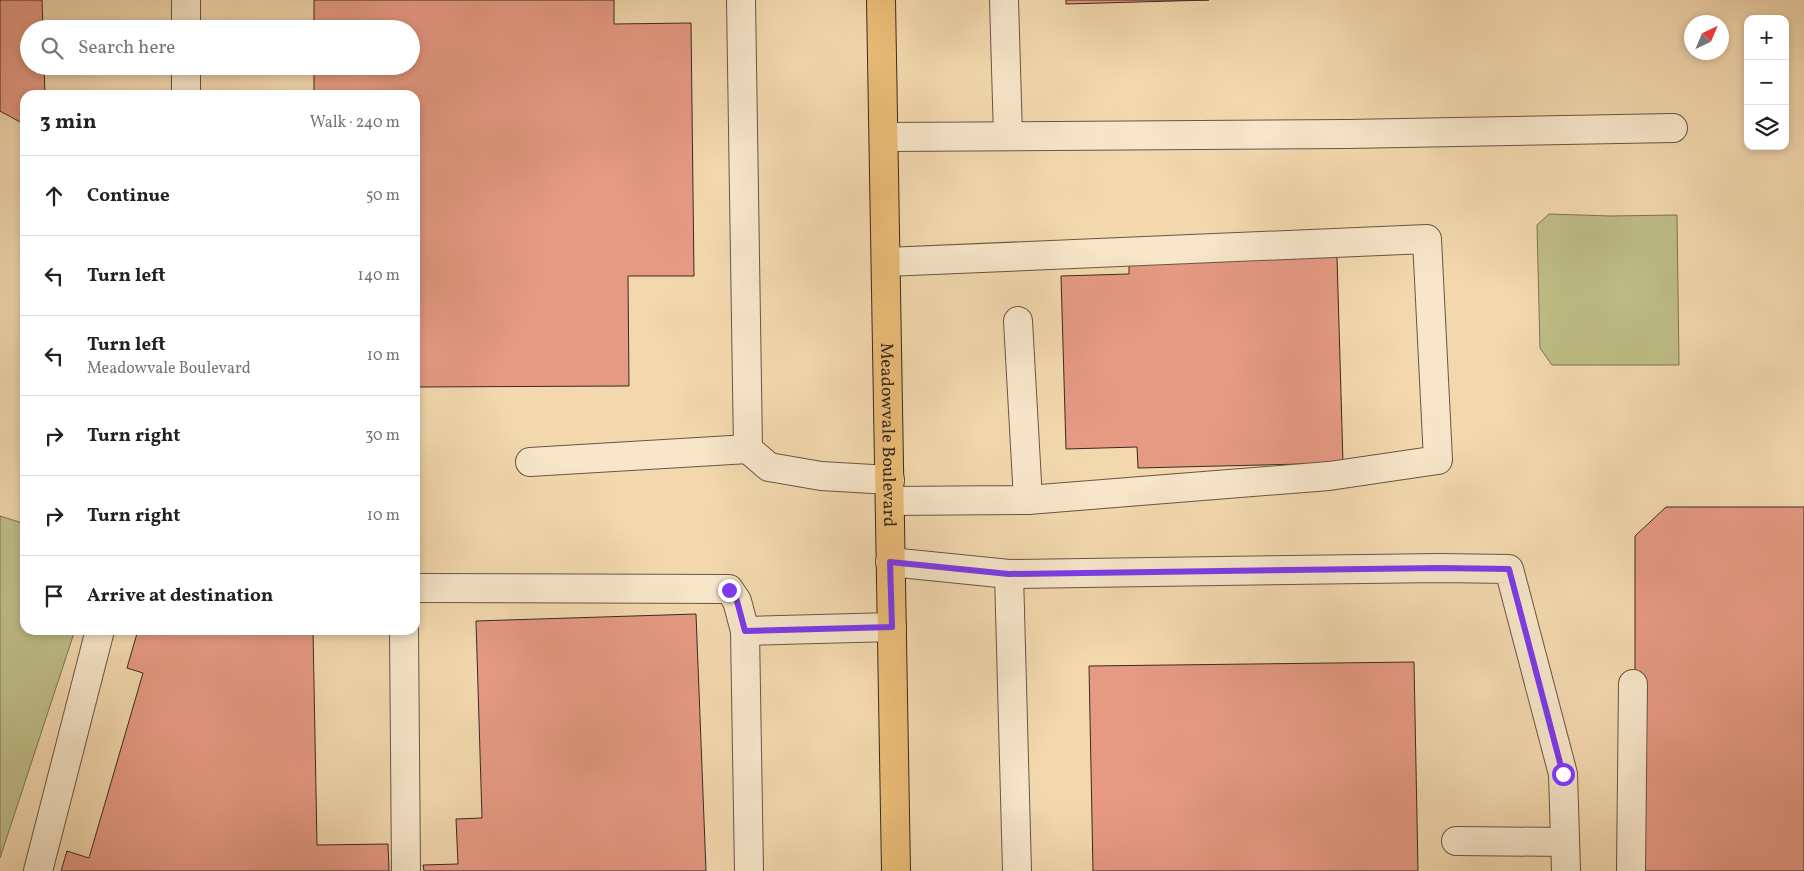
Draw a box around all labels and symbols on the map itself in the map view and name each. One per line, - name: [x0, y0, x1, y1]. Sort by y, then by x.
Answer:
- north arrow: [1684, 15, 1729, 60]
- street label: Meadowvale Boulevard: [873, 343, 901, 527]
- route end: [718, 579, 741, 602]
- route start: [1552, 763, 1575, 786]

